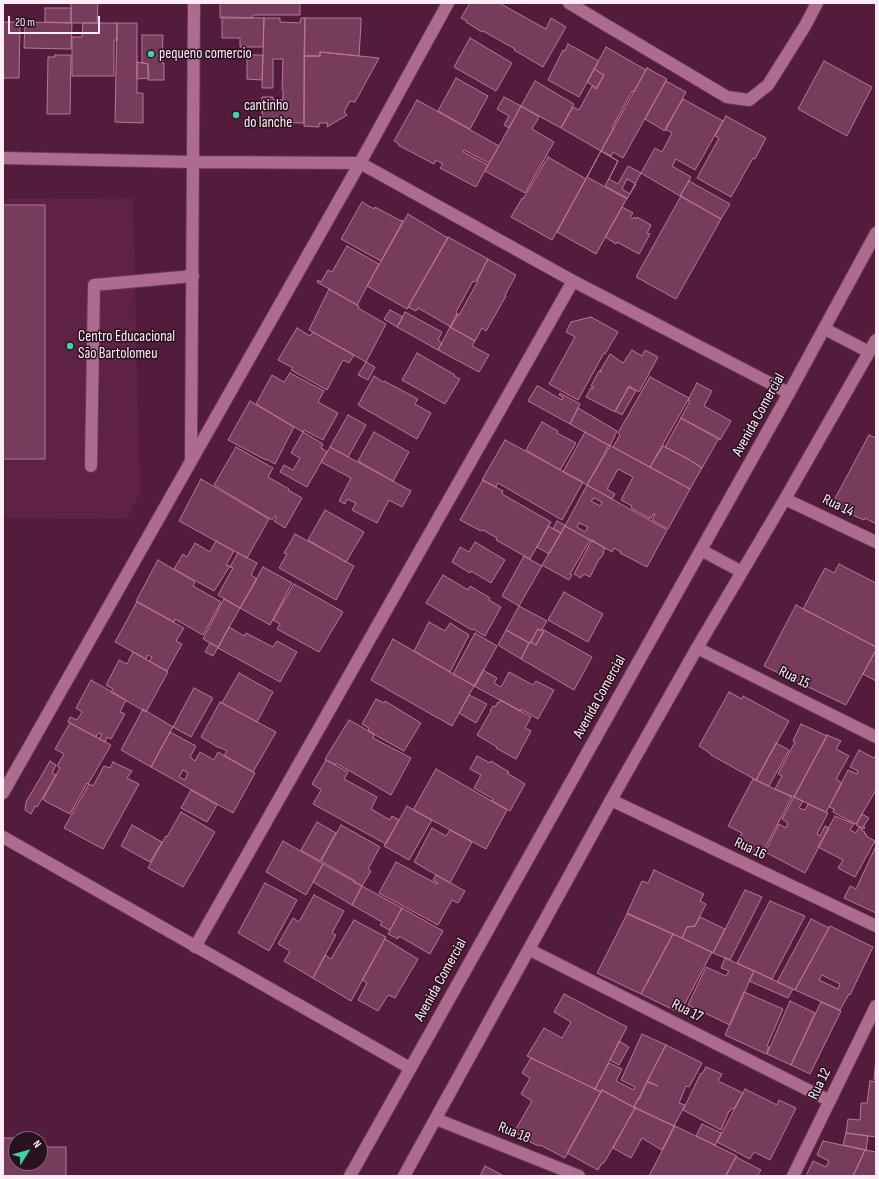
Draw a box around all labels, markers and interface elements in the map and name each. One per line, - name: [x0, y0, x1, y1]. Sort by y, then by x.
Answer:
- scale bar: [10, 8, 102, 34]
- text: 20 m: [15, 15, 35, 30]
- place label: pequeno comercio: [159, 45, 252, 63]
- marker: pequeno comercio: [146, 49, 156, 59]
- place label: cantinho do lanche: [244, 97, 292, 132]
- marker: cantinho do lanche: [231, 110, 241, 120]
- place label: Centro Educacional São Bartolomeu: [78, 328, 175, 363]
- marker: Centro Educacional São Bartolomeu: [65, 341, 75, 351]
- street label: Avenida Comercial: [729, 370, 789, 460]
- street label: Rua 14: [819, 491, 857, 521]
- street label: Avenida Comercial: [570, 652, 630, 742]
- street label: Rua 15: [775, 663, 813, 693]
- street label: Rua 16: [731, 834, 769, 864]
- street label: Avenida Comercial: [411, 935, 471, 1025]
- street label: Rua 17: [668, 996, 706, 1026]
- street label: Rua 12: [805, 1065, 835, 1103]
- street label: Rua 18: [495, 1118, 533, 1148]
- north arrow: [8, 1131, 48, 1171]
- text: N: [30, 1138, 44, 1150]

